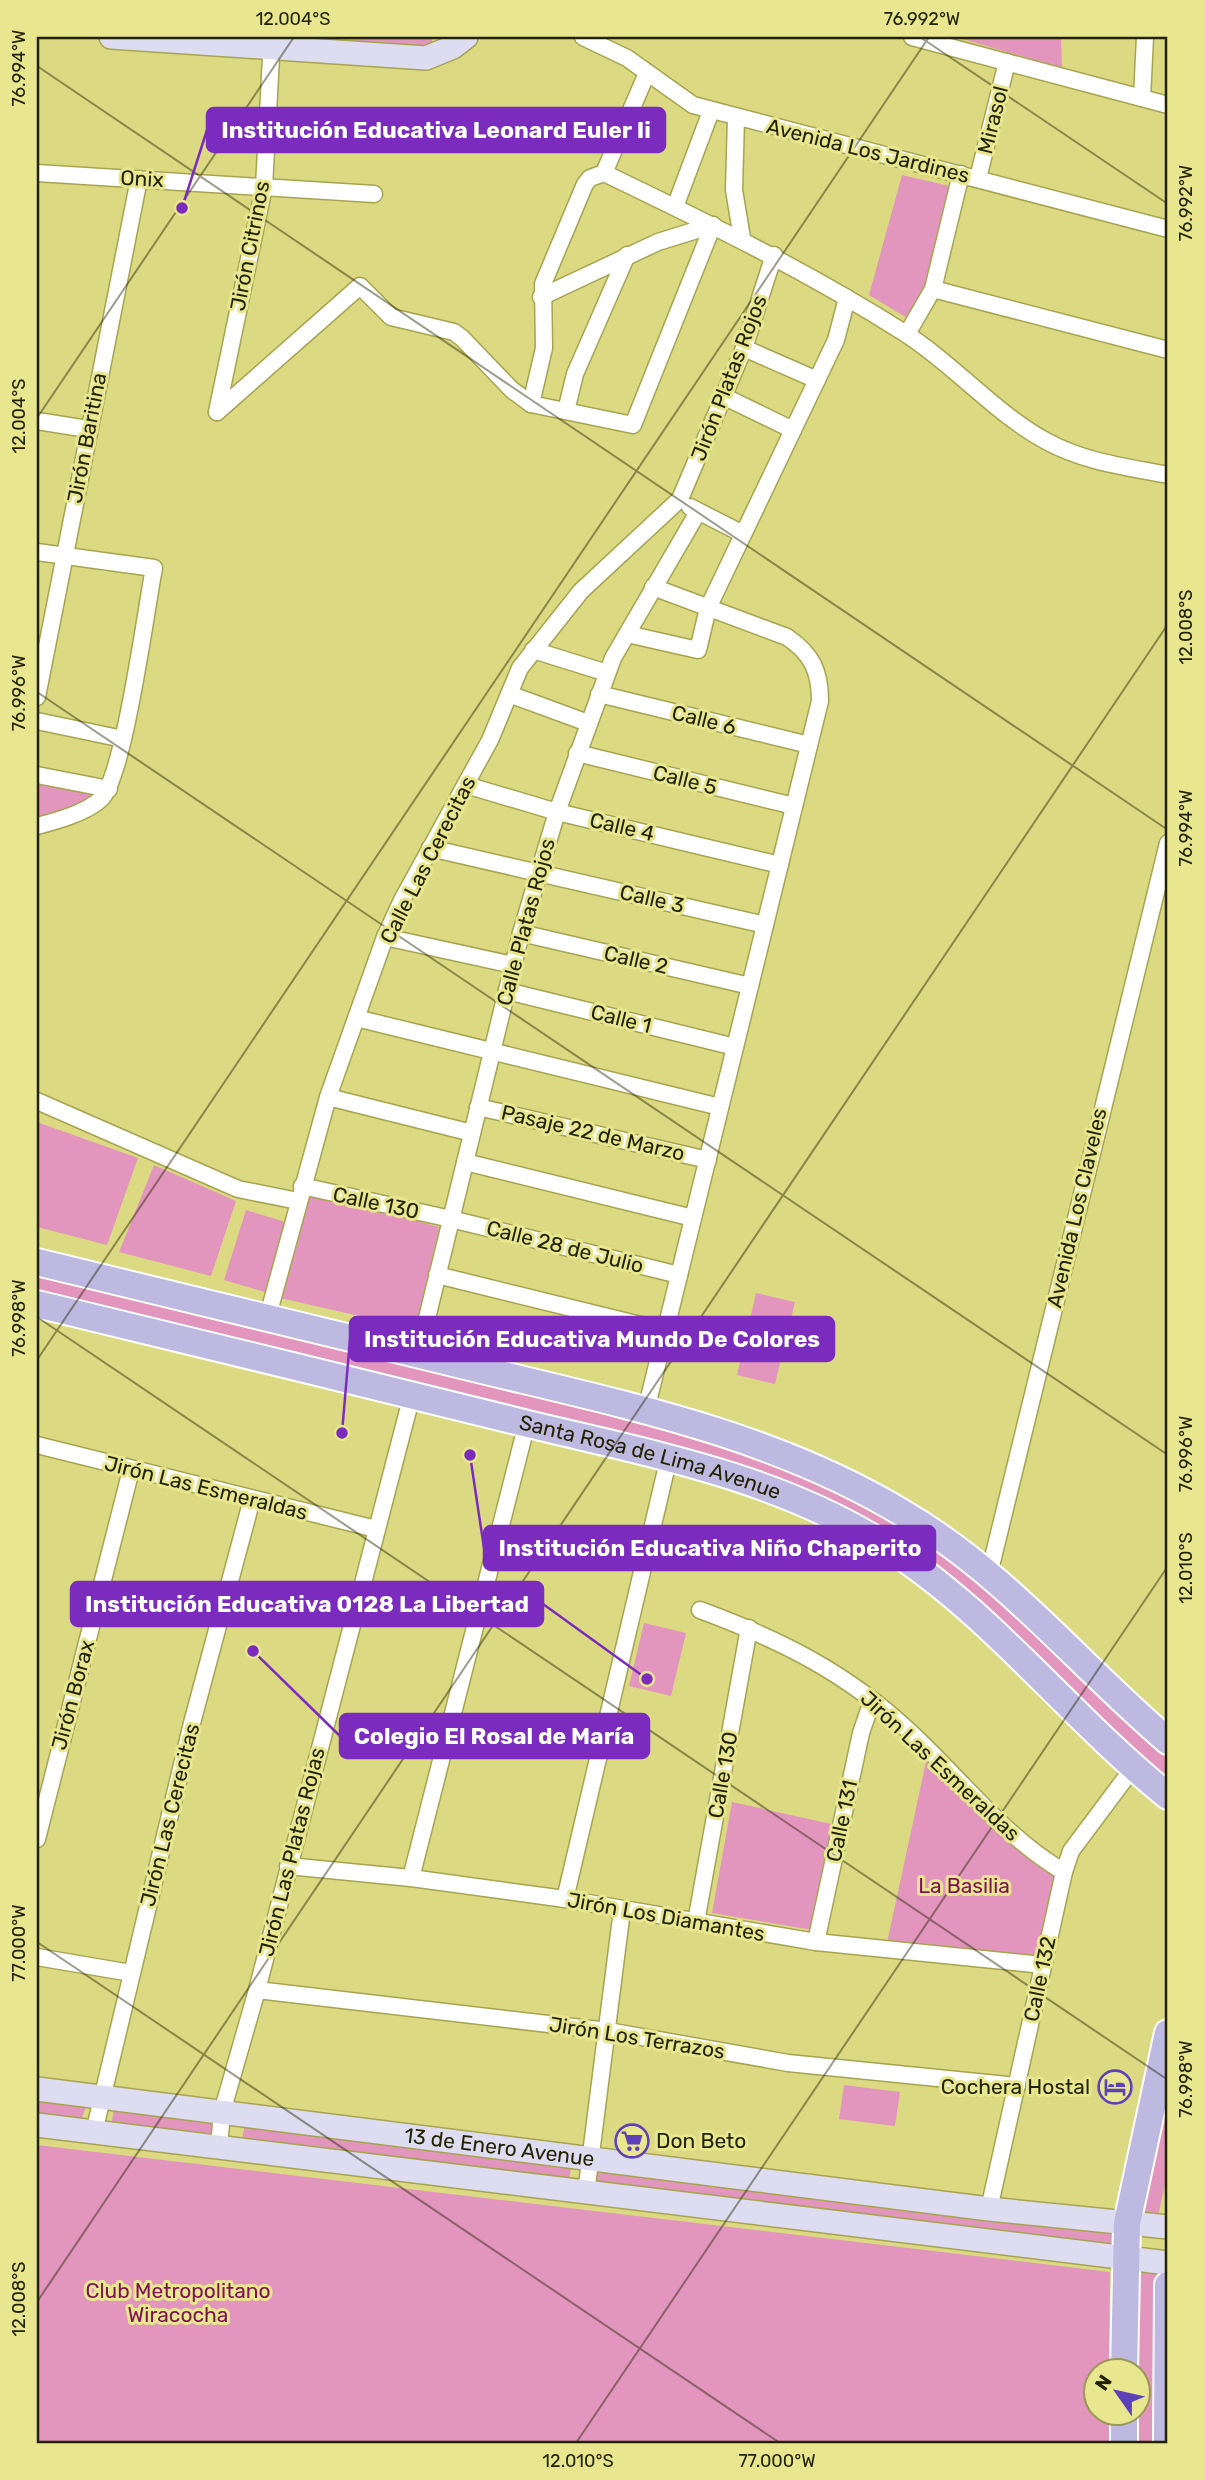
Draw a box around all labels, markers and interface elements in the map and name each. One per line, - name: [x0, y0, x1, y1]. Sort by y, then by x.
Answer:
- text: 12.004°S: [256, 8, 330, 30]
- text: 76.992°W: [884, 8, 960, 30]
- text: 76.994°W: [8, 30, 30, 106]
- street label: Mirasol: [972, 83, 1013, 156]
- callout: Institución Educativa Leonard Euler Ii: [207, 108, 665, 152]
- street label: Avenida Los Jardines: [764, 113, 972, 188]
- text: Institución Educativa Leonard Euler Ii: [221, 116, 651, 144]
- street label: Onix: [120, 165, 164, 192]
- text: 76.992°W: [1175, 165, 1197, 241]
- street label: Jirón Citrinos: [225, 179, 274, 313]
- street label: Jirón Platas Rojos: [685, 291, 772, 464]
- street label: Jirón Baritina: [62, 371, 111, 505]
- text: 12.004°S: [8, 379, 30, 453]
- text: 12.008°S: [1175, 589, 1197, 665]
- text: 76.996°W: [8, 655, 30, 731]
- street label: Calle 6: [669, 699, 739, 740]
- street label: Calle 5: [650, 760, 720, 800]
- street label: Calle Las Cerecitas: [375, 772, 481, 948]
- text: 76.994°W: [1175, 790, 1197, 866]
- street label: Calle 4: [587, 807, 657, 846]
- street label: Calle Platas Rojos: [491, 835, 560, 1008]
- street label: Calle 3: [617, 879, 687, 918]
- street label: Calle 2: [602, 940, 671, 979]
- street label: Calle 1: [588, 999, 654, 1038]
- street label: Pasaje 22 de Marzo: [499, 1099, 687, 1166]
- street label: Avenida Los Claveles: [1041, 1106, 1112, 1310]
- street label: Calle 130: [331, 1181, 422, 1224]
- street label: Calle 28 de Julio: [484, 1215, 646, 1278]
- text: 76.998°W: [8, 1279, 30, 1357]
- callout: Institución Educativa Mundo De Colores: [350, 1317, 834, 1361]
- text: Institución Educativa Mundo De Colores: [364, 1325, 820, 1353]
- street label: Santa Rosa de Lima Avenue: [517, 1409, 785, 1504]
- text: 76.996°W: [1175, 1416, 1197, 1492]
- street label: Jirón Las Esmeraldas: [102, 1450, 310, 1525]
- callout: Institución Educativa Niño Chaperito: [484, 1526, 935, 1570]
- text: 12.010°S: [1175, 1532, 1197, 1604]
- text: Institución Educativa Niño Chaperito: [499, 1534, 922, 1562]
- callout: Institución Educativa 0128 La Libertad: [71, 1582, 543, 1626]
- text: Institución Educativa 0128 La Libertad: [85, 1590, 529, 1618]
- street label: Jirón Borax: [46, 1637, 99, 1753]
- street label: Jirón Las Esmeraldas: [856, 1685, 1025, 1846]
- callout: Colegio El Rosal de María: [340, 1714, 649, 1758]
- street label: Jirón Las Cerecitas: [135, 1721, 204, 1909]
- text: Colegio El Rosal de María: [354, 1722, 634, 1750]
- street label: Calle 130: [703, 1730, 742, 1820]
- street label: Jirón Las Platas Rojas: [253, 1745, 330, 1959]
- street label: Calle 131: [821, 1778, 862, 1864]
- park label: La Basilia: [918, 1873, 1010, 1898]
- street label: Jirón Los Diamantes: [565, 1887, 767, 1946]
- text: 77.000°W: [8, 1904, 30, 1982]
- street label: Calle 132: [1018, 1934, 1061, 2024]
- street label: Jirón Los Terrazos: [547, 2011, 727, 2064]
- text: 76.998°W: [1175, 2040, 1197, 2118]
- hotel icon: Cochera Hostal: [1096, 2068, 1134, 2106]
- place label: Cochera Hostal: [941, 2074, 1090, 2099]
- street label: 13 de Enero Avenue: [403, 2122, 596, 2171]
- supermarket icon: Don Beto: [613, 2122, 651, 2160]
- place label: Don Beto: [656, 2128, 746, 2153]
- text: 12.008°S: [8, 2261, 30, 2337]
- park label: Club Metropolitano Wiracocha: [85, 2278, 271, 2327]
- north arrow: [1082, 2358, 1152, 2428]
- text: N: [1090, 2371, 1117, 2395]
- text: 12.010°S: [542, 2450, 614, 2472]
- text: 77.000°W: [738, 2450, 816, 2472]

